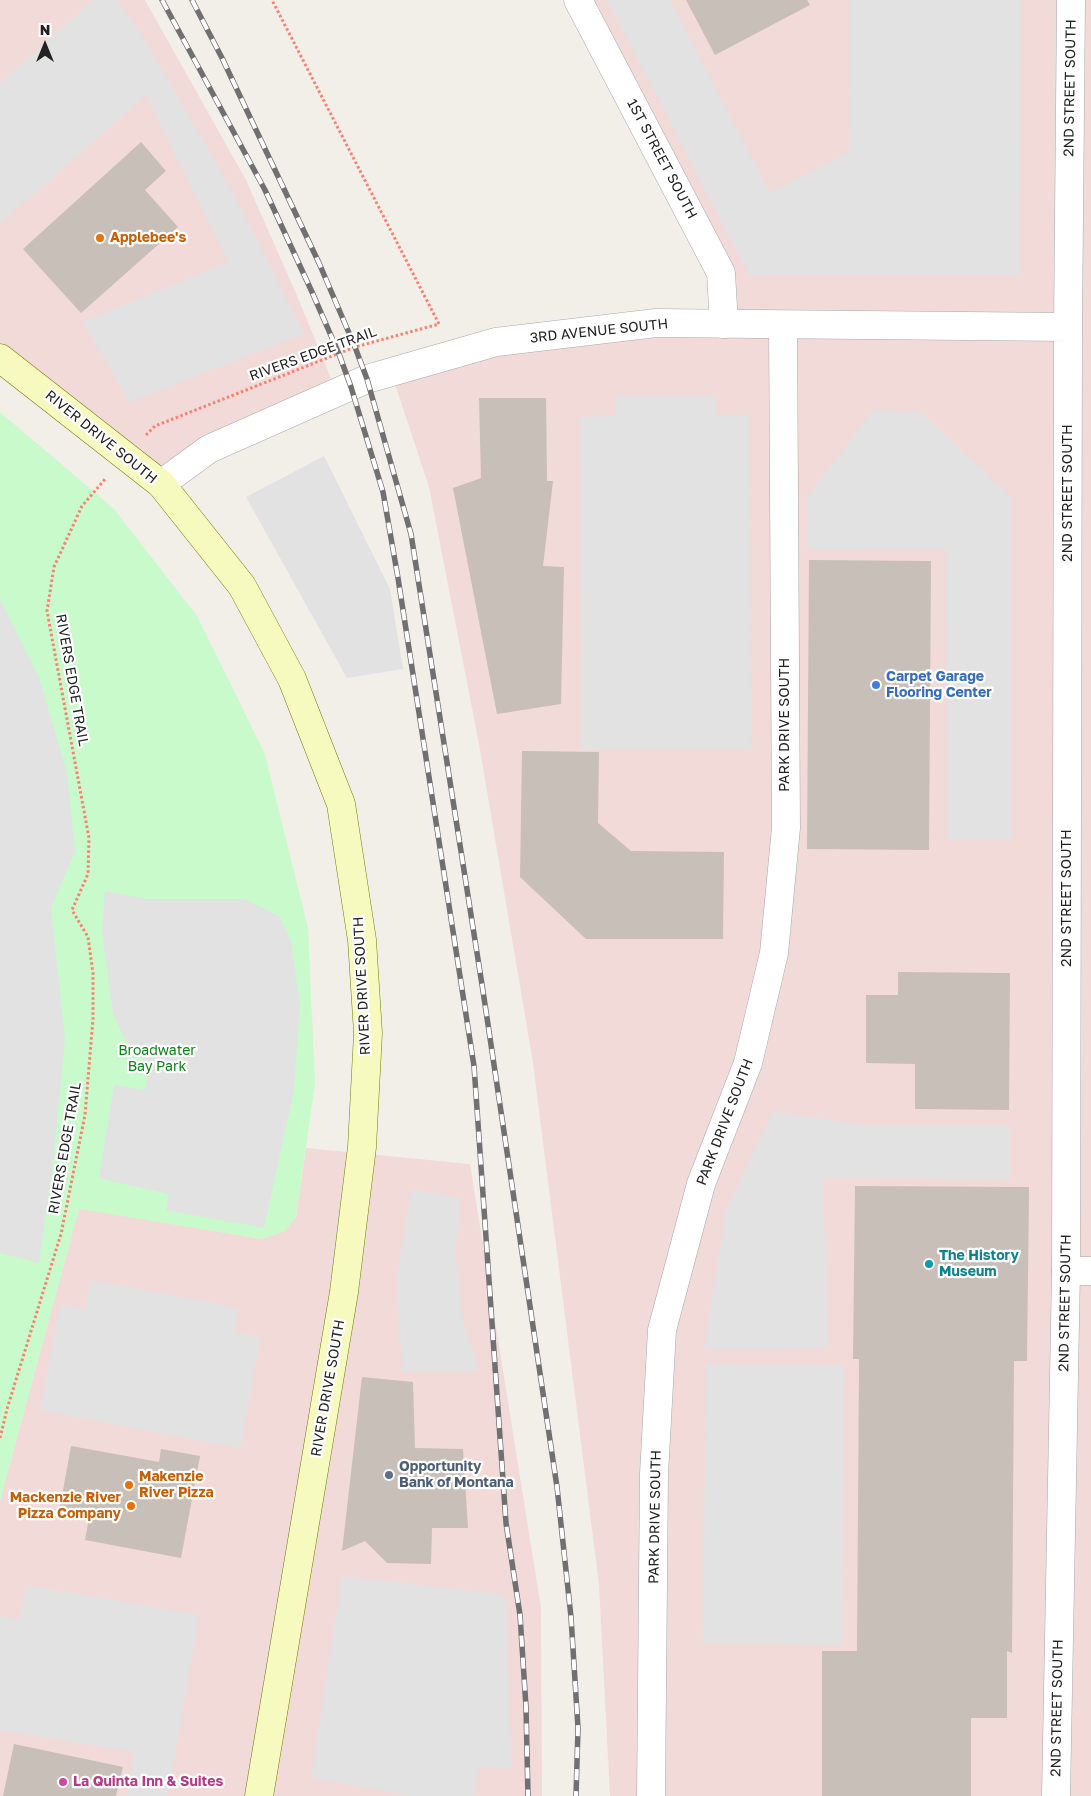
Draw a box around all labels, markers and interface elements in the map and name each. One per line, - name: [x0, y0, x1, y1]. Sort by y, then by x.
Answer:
- street label: 2ND STREET SOUTH: [1060, 19, 1080, 157]
- north arrow: [20, 20, 70, 70]
- text: N: [40, 21, 50, 38]
- street label: 1ST STREET SOUTH: [623, 96, 701, 222]
- place label: Applebee's: [110, 230, 186, 246]
- marker: Applebee's: [94, 232, 106, 244]
- street label: 3RD AVENUE SOUTH: [529, 315, 669, 347]
- street label: RIVERS EDGE TRAIL: [247, 323, 379, 385]
- street label: RIVER DRIVE SOUTH: [42, 387, 160, 487]
- street label: 2ND STREET SOUTH: [1060, 424, 1076, 562]
- street label: RIVERS EDGE TRAIL: [52, 613, 92, 747]
- street label: PARK DRIVE SOUTH: [777, 658, 793, 792]
- place label: Carpet Garage Flooring Center: [886, 669, 992, 702]
- marker: Carpet Garage Flooring Center: [870, 679, 882, 691]
- street label: 2ND STREET SOUTH: [1059, 829, 1075, 967]
- street label: RIVER DRIVE SOUTH: [350, 916, 374, 1056]
- park label: Broadwater Bay Park: [118, 1043, 196, 1076]
- street label: PARK DRIVE SOUTH: [693, 1056, 757, 1188]
- street label: RIVERS EDGE TRAIL: [45, 1081, 85, 1215]
- street label: 2ND STREET SOUTH: [1055, 1234, 1075, 1372]
- place label: The History Museum: [939, 1248, 1019, 1280]
- marker: The History Museum: [923, 1258, 935, 1270]
- street label: RIVER DRIVE SOUTH: [308, 1318, 348, 1458]
- street label: PARK DRIVE SOUTH: [645, 1450, 665, 1584]
- place label: Opportunity Bank of Montana: [399, 1459, 514, 1491]
- place label: Makenzie River Pizza: [139, 1469, 214, 1501]
- marker: Opportunity Bank of Montana: [383, 1469, 395, 1481]
- marker: Makenzie River Pizza: [123, 1479, 135, 1491]
- place label: Mackenzie River Pizza Company: [10, 1490, 121, 1522]
- marker: Mackenzie River Pizza Company: [125, 1500, 137, 1512]
- street label: 2ND STREET SOUTH: [1047, 1639, 1067, 1777]
- place label: La Quinta Inn & Suites: [73, 1774, 223, 1790]
- marker: La Quinta Inn & Suites: [57, 1776, 69, 1788]

